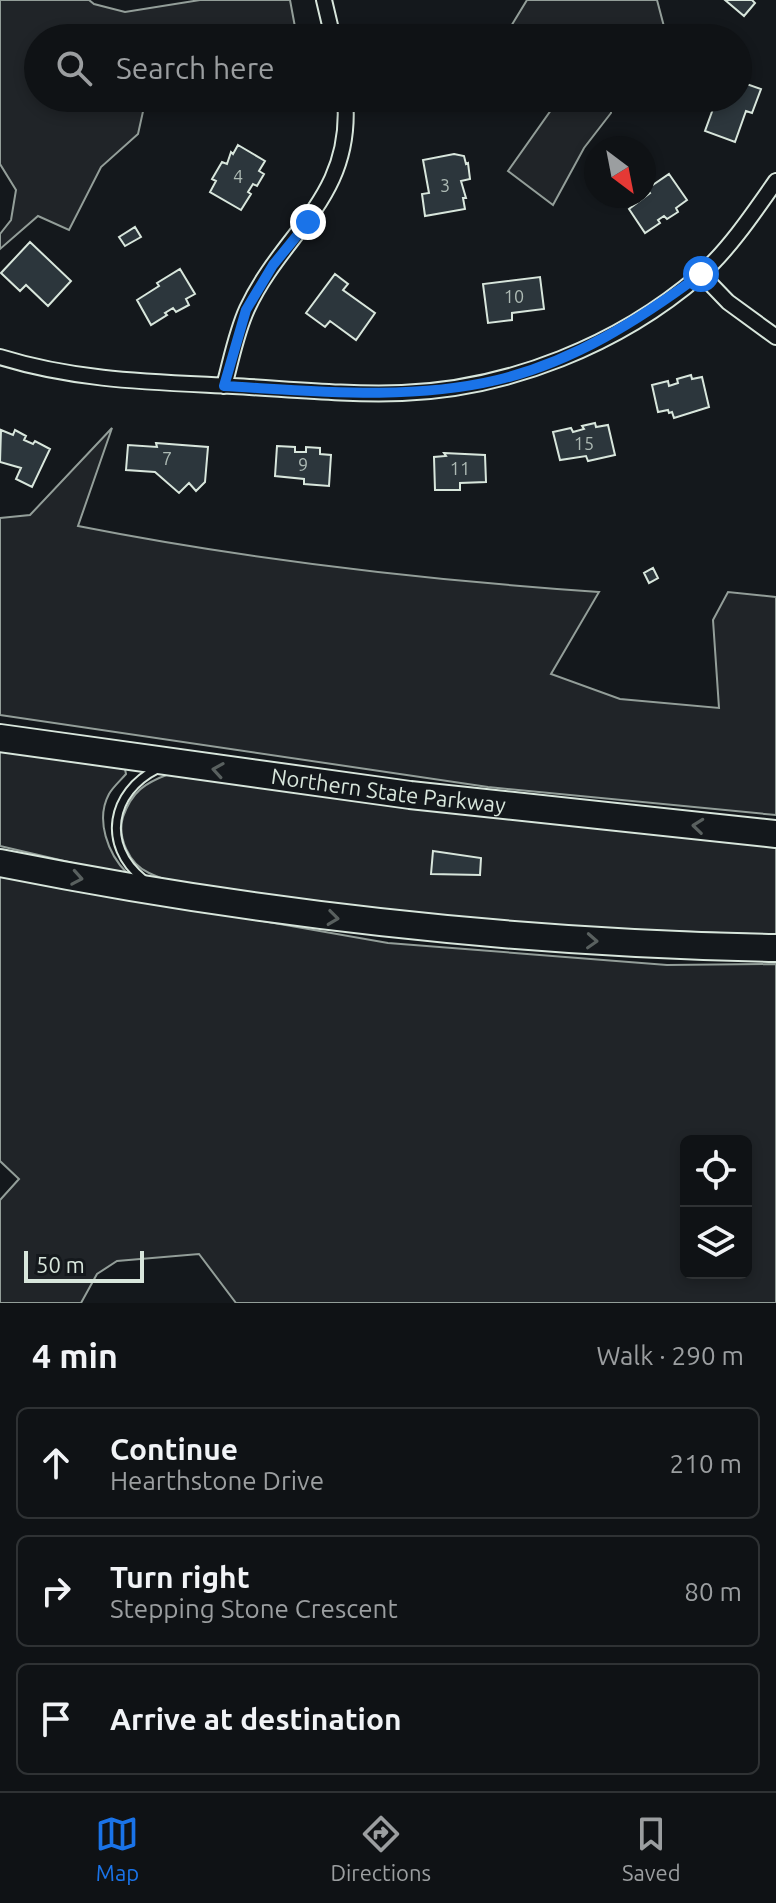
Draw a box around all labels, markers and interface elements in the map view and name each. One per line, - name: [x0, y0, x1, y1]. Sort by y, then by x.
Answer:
- search box: [24, 24, 752, 112]
- icon: search: [52, 46, 96, 90]
- text: Search here: [116, 51, 275, 85]
- north arrow: [584, 136, 656, 208]
- house number: 4: [233, 166, 243, 186]
- house number: 3: [440, 175, 450, 195]
- route end: [290, 204, 326, 240]
- route start: [683, 256, 719, 292]
- house number: 10: [504, 286, 524, 306]
- house number: 15: [574, 433, 594, 453]
- house number: 7: [162, 448, 172, 468]
- house number: 9: [298, 454, 308, 474]
- house number: 11: [450, 458, 470, 478]
- one-way arrow: [211, 762, 225, 779]
- street label: Northern State Parkway: [270, 763, 507, 817]
- one-way arrow: [691, 818, 704, 835]
- one-way arrow: [70, 868, 83, 885]
- one-way arrow: [327, 909, 340, 926]
- one-way arrow: [586, 932, 599, 949]
- map controls: [680, 1135, 752, 1279]
- button: locate: [680, 1135, 752, 1207]
- button: layers: [680, 1207, 752, 1279]
- scale bar: [24, 1247, 144, 1283]
- text: 50 m: [36, 1252, 85, 1277]
- text: 4 min: [32, 1336, 118, 1374]
- text: Walk · 290 m: [596, 1341, 744, 1370]
- text: Continue: [110, 1432, 238, 1466]
- icon: ahead: [34, 1441, 78, 1485]
- text: 210 m: [670, 1449, 742, 1478]
- text: Hearthstone Drive: [110, 1466, 324, 1495]
- text: Turn right: [110, 1560, 250, 1594]
- icon: right: [34, 1569, 78, 1613]
- text: 80 m: [684, 1577, 742, 1606]
- text: Stepping Stone Crescent: [110, 1594, 398, 1623]
- icon: arrive: [34, 1697, 78, 1741]
- text: Arrive at destination: [110, 1702, 402, 1736]
- tab: Map: [95, 1812, 139, 1885]
- tab: Directions: [330, 1812, 431, 1885]
- tab: Saved: [622, 1812, 681, 1885]

